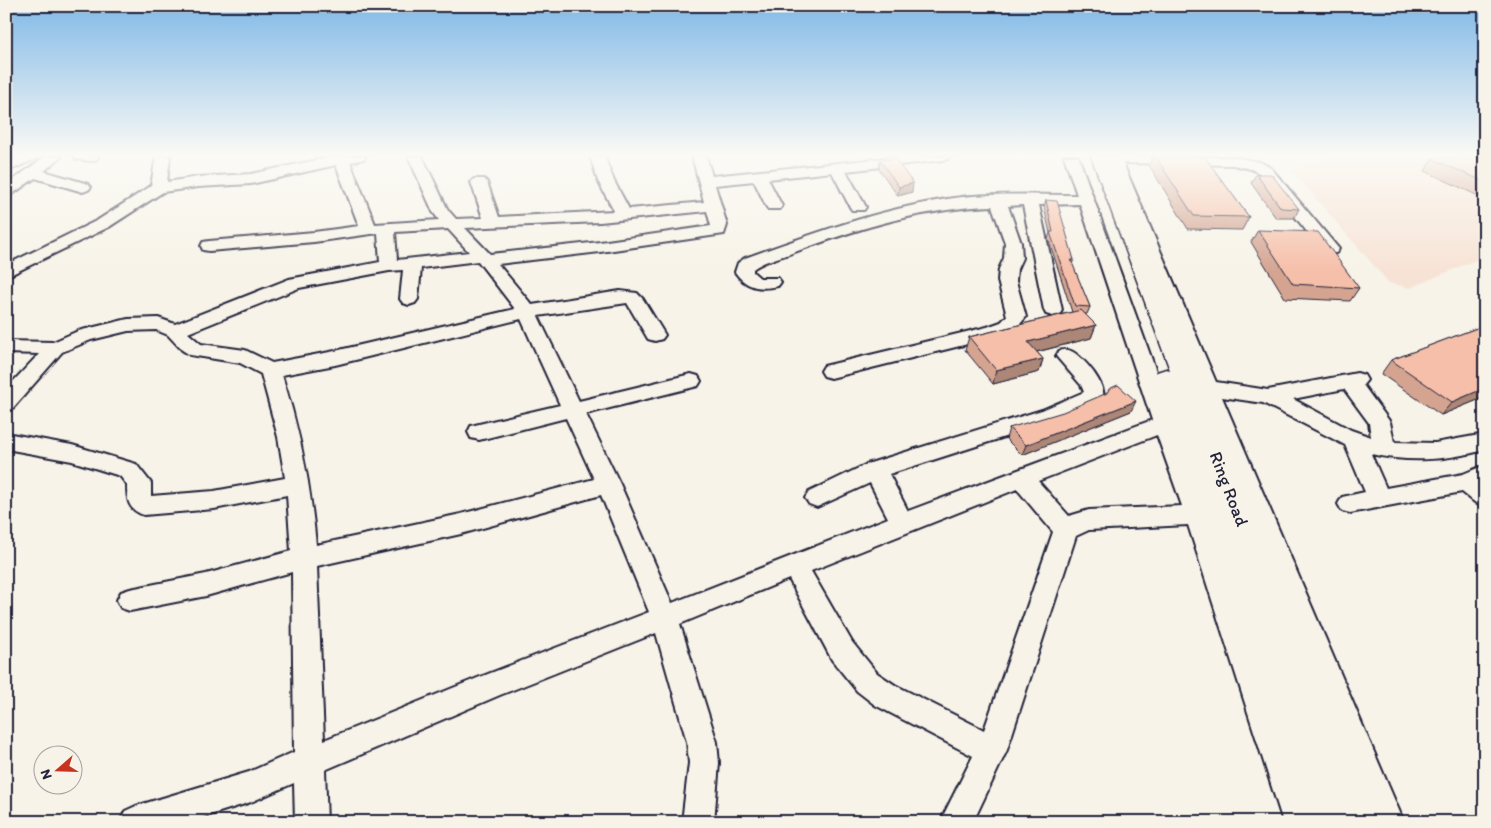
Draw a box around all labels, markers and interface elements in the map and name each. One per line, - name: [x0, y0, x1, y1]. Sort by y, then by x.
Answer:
- street label: Ring Road: [1205, 449, 1253, 530]
- north arrow: [32, 746, 82, 796]
- text: N: [37, 767, 56, 782]

